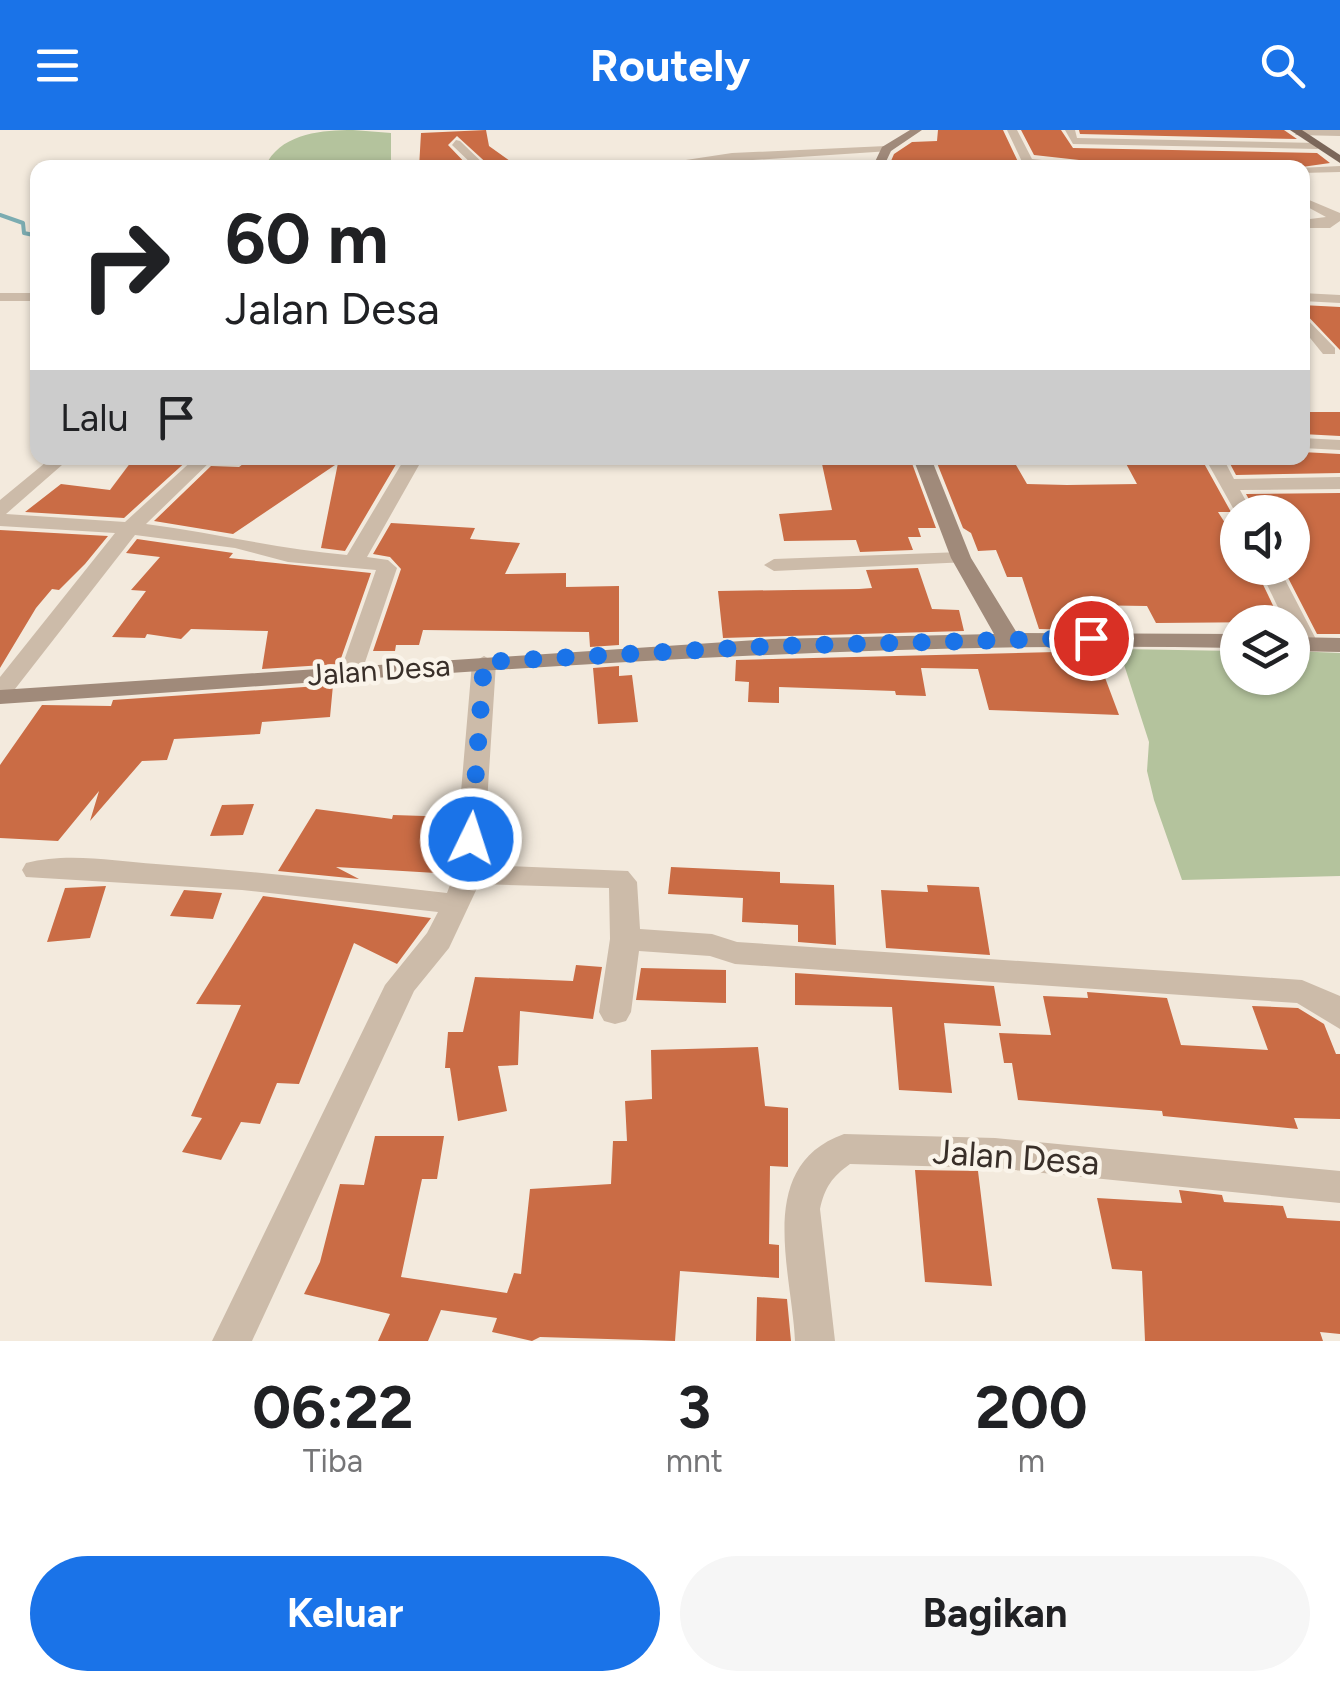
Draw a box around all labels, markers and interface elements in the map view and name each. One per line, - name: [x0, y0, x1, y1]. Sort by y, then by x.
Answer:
- icon: menu: [30, 38, 85, 93]
- text: Routely: [590, 38, 750, 92]
- icon: search: [1255, 38, 1310, 93]
- text: 60 m: [225, 196, 389, 281]
- icon: right: [60, 200, 190, 330]
- text: Jalan Desa: [225, 281, 440, 335]
- icon: arrive: [149, 390, 204, 445]
- text: Lalu: [60, 395, 129, 441]
- map controls: [1220, 495, 1310, 695]
- button: sound: [1220, 495, 1310, 585]
- pin: [1049, 596, 1134, 681]
- button: layers: [1220, 605, 1310, 695]
- icon: arrive: [1064, 611, 1119, 666]
- street label: Jalan Desa: [306, 647, 452, 693]
- position arrow: [419, 787, 523, 891]
- street label: Jalan Desa: [931, 1130, 1101, 1184]
- text: 06:22: [252, 1371, 414, 1443]
- text: 3: [678, 1371, 711, 1443]
- text: 200: [975, 1371, 1088, 1443]
- text: Tiba: [303, 1442, 363, 1480]
- text: mnt: [666, 1442, 723, 1480]
- text: m: [1018, 1442, 1045, 1480]
- button: Keluar: [30, 1556, 660, 1671]
- button: Bagikan: [680, 1556, 1310, 1671]

